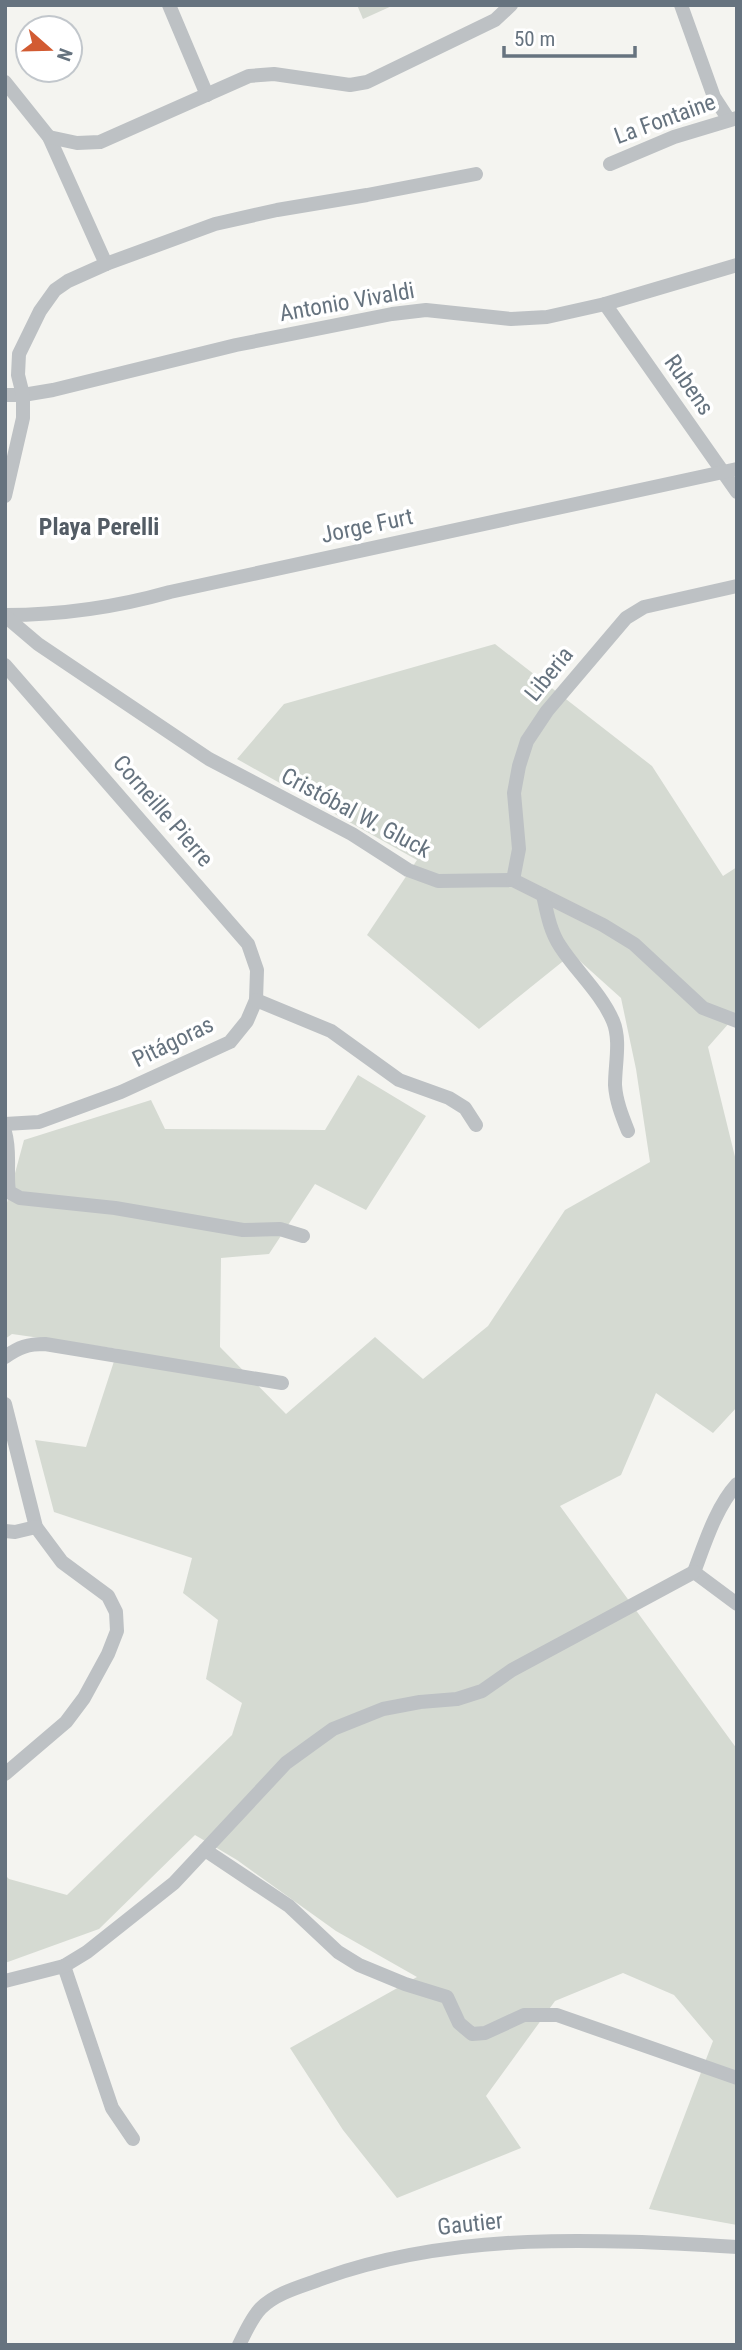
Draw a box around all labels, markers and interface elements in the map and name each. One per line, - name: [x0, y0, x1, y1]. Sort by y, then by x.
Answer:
- north arrow: [14, 14, 84, 84]
- scale bar: [504, 14, 635, 58]
- text: 50 m: [514, 27, 555, 51]
- text: N: [52, 45, 77, 64]
- street label: La Fontaine: [611, 88, 719, 150]
- street label: Antonio Vivaldi: [277, 277, 417, 327]
- street label: Rubens: [659, 350, 719, 420]
- street label: Jorge Furt: [319, 503, 415, 549]
- district label: Playa Perelli: [39, 513, 159, 541]
- street label: Liberia: [519, 642, 579, 706]
- street label: Corneille Pierre: [107, 750, 219, 872]
- street label: Cristóbal W. Gluck: [277, 762, 436, 864]
- street label: Pitágoras: [128, 1011, 218, 1073]
- street label: Gautier: [436, 2207, 504, 2241]

